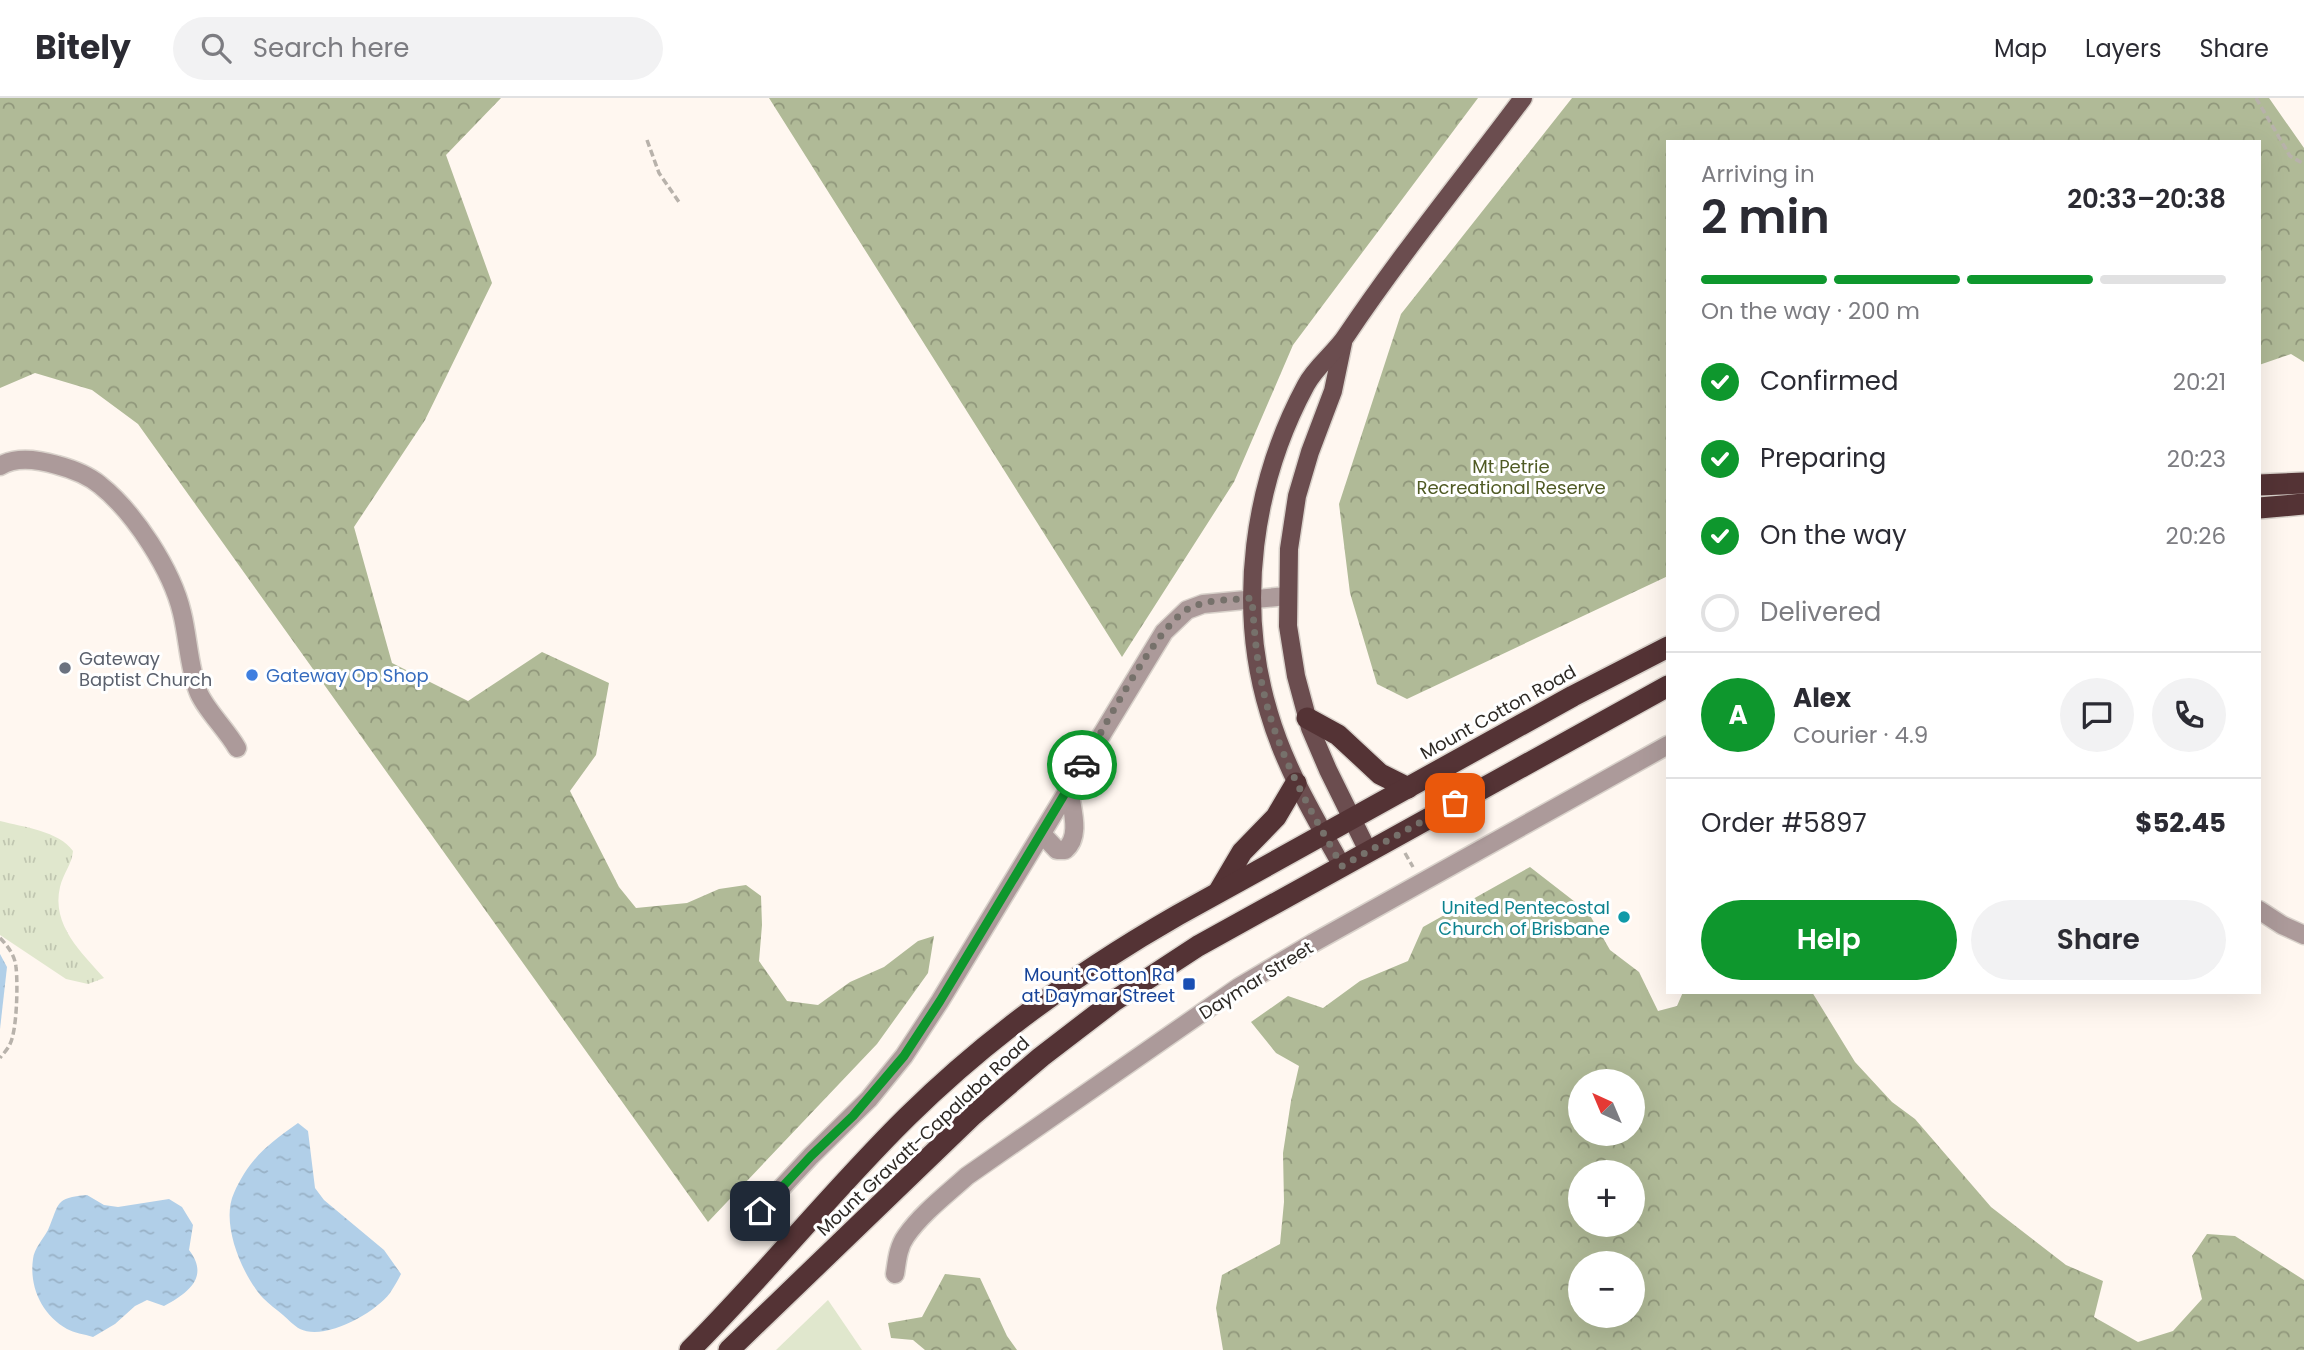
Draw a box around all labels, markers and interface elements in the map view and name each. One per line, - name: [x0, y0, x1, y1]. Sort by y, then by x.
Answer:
- search box: [173, 17, 663, 80]
- text: Bitely: [35, 24, 131, 71]
- icon: search: [197, 29, 235, 67]
- text: Search here: [253, 30, 409, 66]
- text: Map: [1994, 32, 2047, 65]
- text: Layers: [2085, 32, 2161, 65]
- text: Share: [2199, 32, 2269, 65]
- text: Arriving in: [1701, 158, 1815, 190]
- text: 20:33–20:38: [2067, 181, 2226, 217]
- text: 2 min: [1701, 185, 1830, 249]
- text: On the way · 200 m: [1701, 295, 1920, 327]
- icon: check: [1701, 363, 1739, 401]
- text: Confirmed: [1760, 363, 1898, 399]
- text: 20:21: [2173, 366, 2226, 398]
- icon: check: [1701, 440, 1739, 478]
- text: Preparing: [1760, 440, 1886, 476]
- text: 20:23: [2167, 443, 2226, 475]
- park label: Mt Petrie Recreational Reserve: [1416, 454, 1606, 500]
- icon: check: [1701, 517, 1739, 555]
- text: On the way: [1760, 517, 1907, 553]
- text: 20:26: [2166, 520, 2226, 552]
- text: Delivered: [1760, 594, 1881, 630]
- place label: Gateway Baptist Church: [79, 646, 212, 692]
- street label: Mount Cotton Road: [1416, 659, 1580, 765]
- marker: Gateway Baptist Church: [57, 660, 73, 676]
- place label: Gateway Op Shop: [266, 663, 429, 688]
- marker: Gateway Op Shop: [244, 667, 260, 683]
- button: chat: [2060, 678, 2134, 752]
- button: phone: [2152, 678, 2226, 752]
- text: Alex: [1793, 680, 1851, 716]
- text: A: [1728, 697, 1748, 733]
- text: Courier · 4.9: [1793, 719, 1928, 751]
- courier: [1047, 730, 1117, 800]
- icon: car: [1063, 746, 1101, 784]
- pin: [1425, 773, 1485, 833]
- icon: bag: [1436, 784, 1474, 822]
- text: Order #5897: [1701, 805, 1867, 841]
- text: $52.45: [2135, 805, 2226, 841]
- place label: United Pentecostal Church of Brisbane: [1438, 895, 1610, 941]
- button: Help: [1701, 900, 1957, 980]
- button: Share: [1971, 900, 2226, 980]
- marker: United Pentecostal Church of Brisbane: [1616, 909, 1632, 925]
- street label: Daymar Street: [1194, 935, 1318, 1025]
- place label: Mount Cotton Rd at Daymar Street: [1022, 962, 1175, 1008]
- marker: Mount Cotton Rd at Daymar Street: [1181, 976, 1197, 992]
- street label: Mount Gravatt-Capalaba Road: [811, 1031, 1035, 1241]
- north arrow: [1568, 1069, 1645, 1146]
- map controls: [1568, 1069, 1645, 1328]
- button: +: [1568, 1160, 1645, 1237]
- pin: [730, 1181, 790, 1241]
- icon: home: [741, 1192, 779, 1230]
- button: −: [1568, 1251, 1645, 1328]

